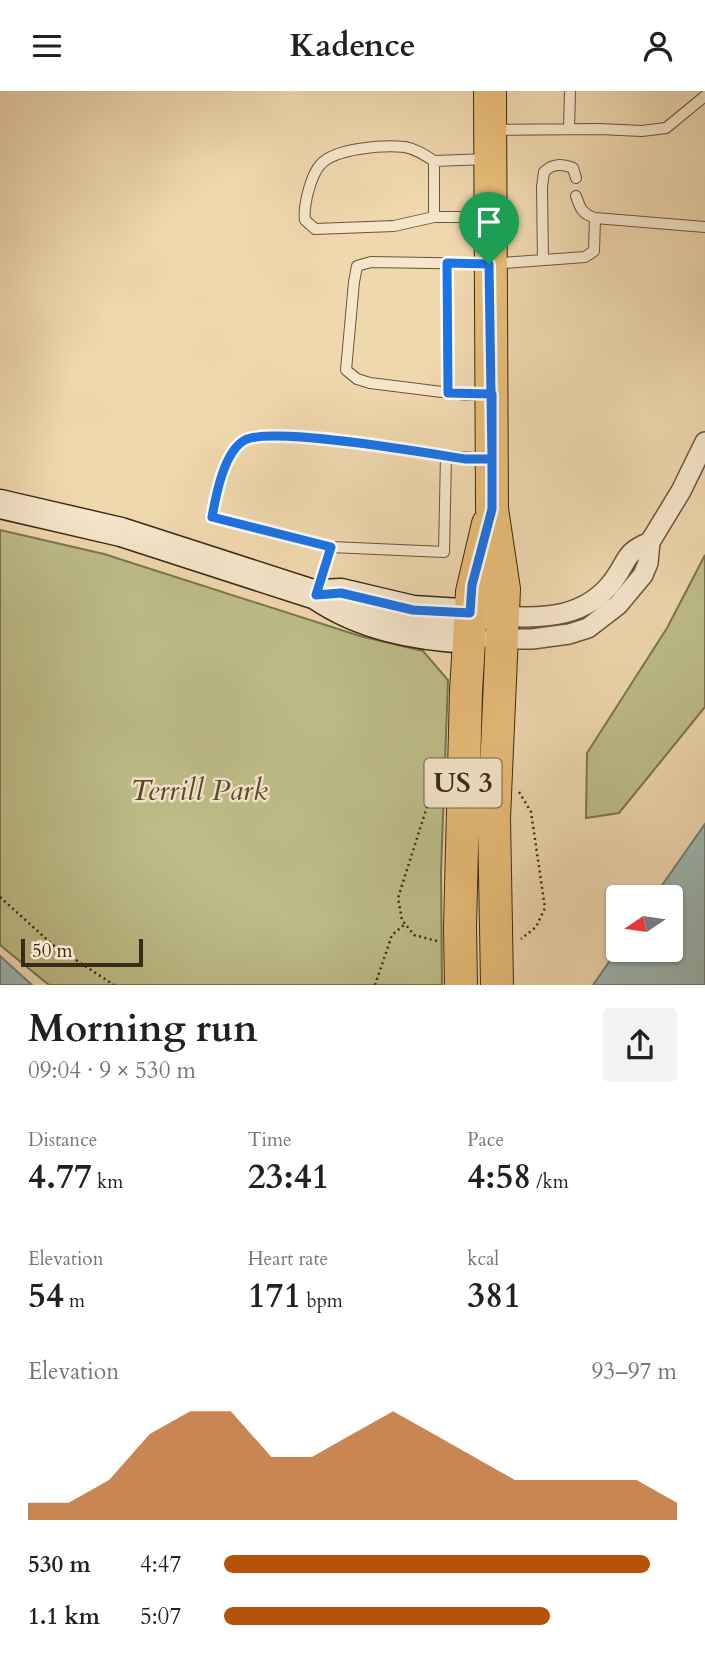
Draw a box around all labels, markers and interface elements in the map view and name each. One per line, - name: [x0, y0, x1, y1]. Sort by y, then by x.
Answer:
- text: Kadence: [289, 24, 416, 68]
- icon: menu: [28, 27, 66, 65]
- icon: person: [639, 27, 677, 65]
- pin: [459, 192, 519, 264]
- icon: arrive: [470, 203, 508, 241]
- road number: US 3: [424, 759, 502, 807]
- park label: Terrill Park: [130, 770, 268, 811]
- north arrow: [606, 885, 682, 963]
- map controls: [606, 885, 683, 962]
- scale bar: [21, 936, 144, 968]
- text: 50 m: [32, 938, 73, 964]
- text: Morning run: [28, 1003, 258, 1055]
- button: share: [603, 1008, 677, 1082]
- text: 09:04 · 9 × 530 m: [28, 1055, 196, 1086]
- text: Distance: [28, 1127, 97, 1153]
- text: Time: [248, 1127, 292, 1153]
- text: Pace: [467, 1127, 504, 1153]
- text: 4.77: [28, 1153, 92, 1201]
- text: 23:41: [248, 1153, 330, 1201]
- text: 4:58: [467, 1153, 531, 1201]
- text: km: [92, 1169, 123, 1195]
- text: /km: [531, 1169, 569, 1195]
- text: Elevation: [28, 1246, 103, 1272]
- text: Heart rate: [248, 1246, 328, 1272]
- text: kcal: [467, 1246, 499, 1272]
- text: 54: [28, 1272, 64, 1320]
- text: 171: [248, 1272, 301, 1320]
- text: 381: [467, 1272, 521, 1320]
- text: m: [64, 1288, 85, 1314]
- text: bpm: [301, 1288, 343, 1314]
- text: Elevation: [28, 1356, 119, 1387]
- text: 93–97 m: [592, 1356, 677, 1387]
- text: 530 m: [28, 1549, 91, 1580]
- text: 4:47: [140, 1549, 181, 1580]
- text: 1.1 km: [28, 1601, 100, 1632]
- text: 5:07: [140, 1601, 181, 1632]

